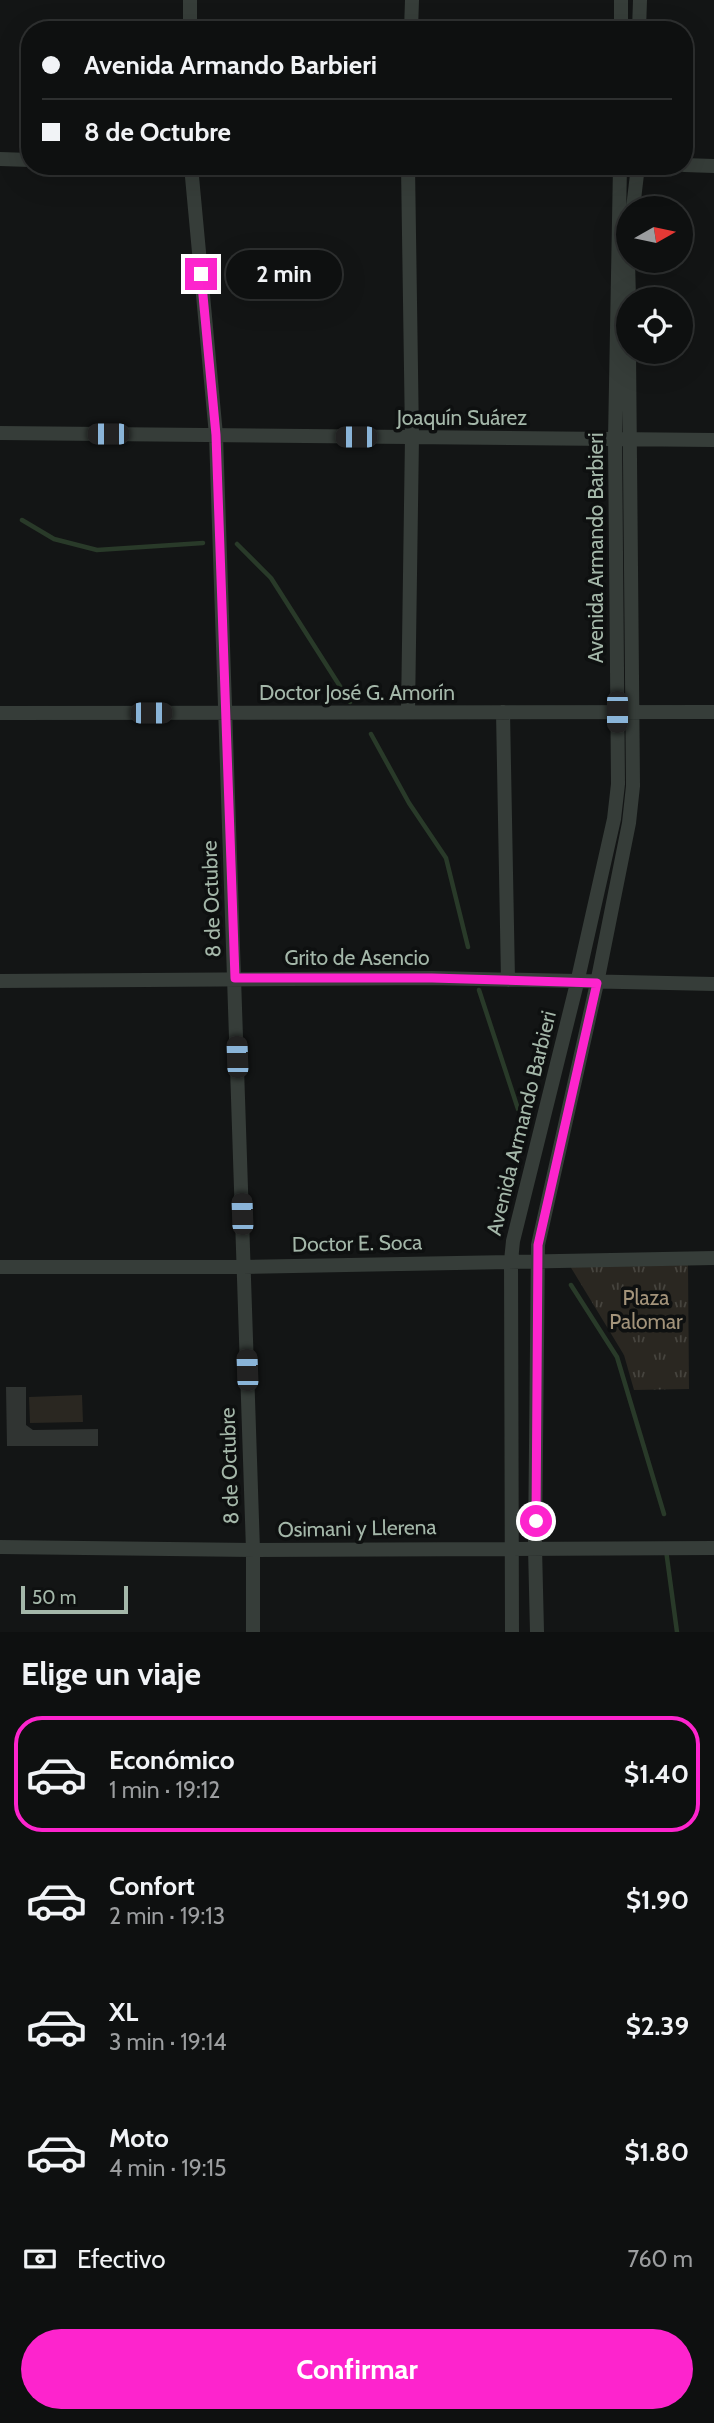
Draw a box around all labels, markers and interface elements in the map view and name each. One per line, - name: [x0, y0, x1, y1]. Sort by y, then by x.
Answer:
- text: Avenida Armando Barbieri: [84, 49, 377, 81]
- text: 8 de Octubre: [84, 116, 231, 148]
- north arrow: [616, 196, 693, 273]
- map controls: [616, 196, 693, 364]
- callout: 2 min: [226, 250, 341, 298]
- route end: [185, 258, 217, 290]
- text: 2 min: [256, 260, 312, 288]
- button: locate: [616, 287, 693, 364]
- street label: Joaquín Suárez: [396, 405, 527, 430]
- car: [88, 424, 130, 445]
- car: [336, 427, 378, 448]
- street label: Avenida Armando Barbieri: [583, 433, 608, 663]
- street label: Doctor José G. Amorín: [259, 680, 455, 705]
- car: [607, 691, 628, 733]
- car: [131, 703, 173, 724]
- street label: 8 de Octubre: [196, 840, 226, 958]
- street label: Grito de Asencio: [284, 945, 430, 970]
- street label: Avenida Armando Barbieri: [481, 1008, 561, 1238]
- car: [226, 1036, 249, 1078]
- car: [231, 1193, 254, 1235]
- street label: Doctor E. Soca: [292, 1229, 422, 1257]
- park label: Plaza Palomar: [609, 1285, 683, 1334]
- car: [236, 1349, 259, 1391]
- street label: 8 de Octubre: [214, 1407, 244, 1525]
- route start: [520, 1505, 552, 1537]
- street label: Osimani y Llerena: [277, 1514, 437, 1542]
- scale bar: [21, 1583, 128, 1615]
- text: 50 m: [32, 1586, 76, 1609]
- text: Elige un viaje: [21, 1654, 201, 1693]
- icon: car: [25, 1743, 88, 1806]
- text: Económico: [109, 1744, 235, 1776]
- text: $1.40: [624, 1758, 689, 1790]
- text: 1 min · 19:12: [109, 1776, 220, 1804]
- icon: car: [25, 1869, 88, 1932]
- text: Confort: [109, 1870, 195, 1902]
- text: $1.90: [626, 1884, 689, 1916]
- text: 2 min · 19:13: [109, 1902, 225, 1930]
- icon: car: [25, 1995, 88, 2058]
- text: XL: [109, 1996, 138, 2028]
- text: $2.39: [626, 2010, 689, 2042]
- text: 3 min · 19:14: [109, 2028, 226, 2056]
- icon: car: [25, 2121, 88, 2184]
- text: Moto: [109, 2122, 169, 2154]
- text: $1.80: [624, 2136, 689, 2168]
- text: 4 min · 19:15: [109, 2154, 226, 2182]
- icon: cash: [21, 2240, 59, 2278]
- text: Efectivo: [77, 2243, 166, 2275]
- text: 760 m: [628, 2245, 693, 2273]
- button: Confirmar: [21, 2329, 693, 2409]

